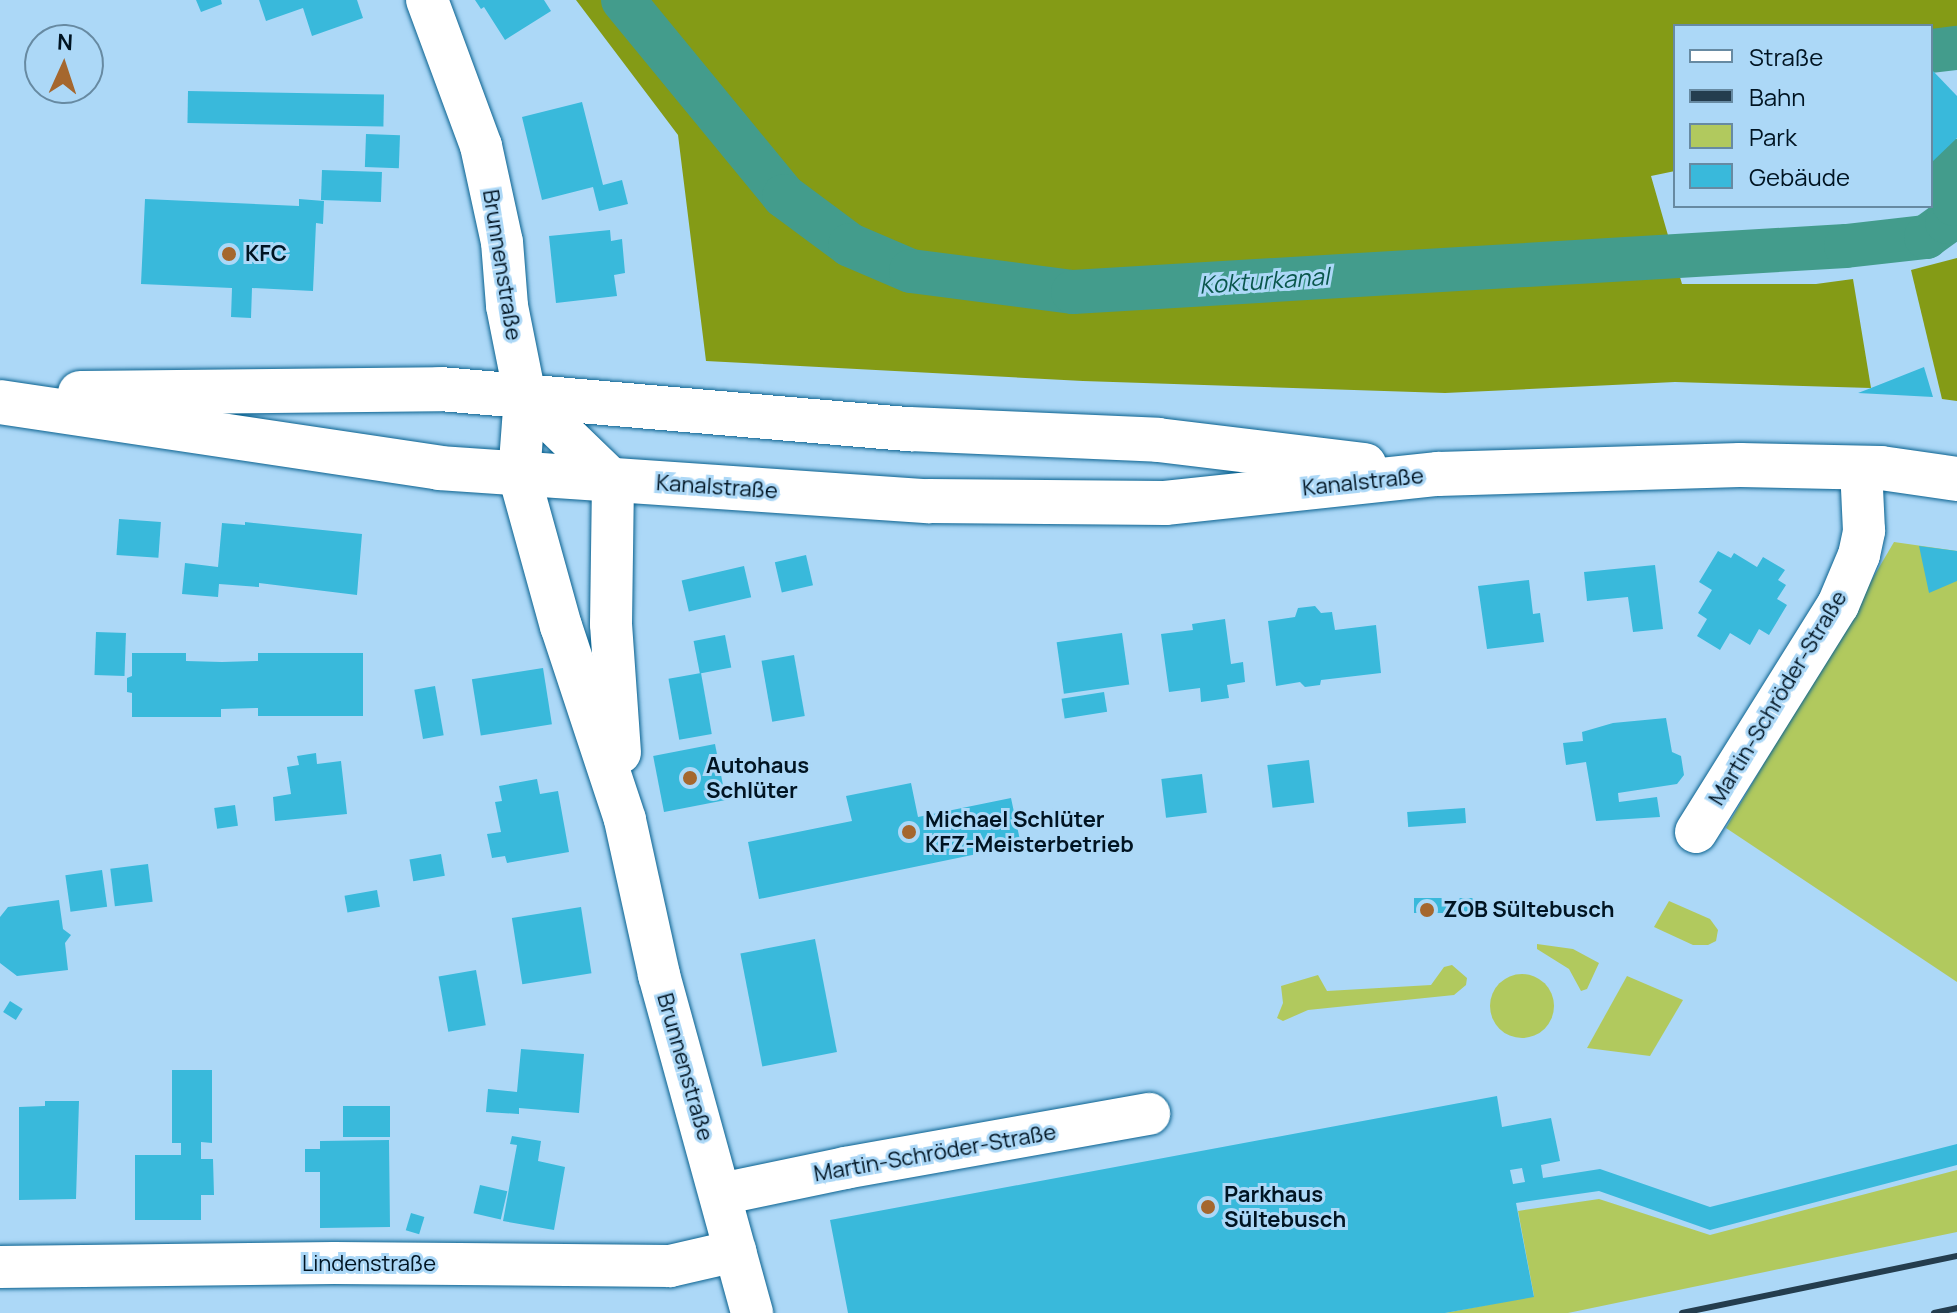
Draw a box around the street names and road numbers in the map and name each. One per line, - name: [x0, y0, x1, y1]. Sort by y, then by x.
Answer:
- street label: Brunnenstraße: [477, 188, 527, 342]
- street label: Kanalstraße: [1301, 463, 1425, 501]
- street label: Kanalstraße: [655, 470, 779, 504]
- street label: Martin-Schröder-Straße: [1703, 586, 1853, 810]
- street label: Brunnenstraße: [651, 990, 719, 1144]
- street label: Martin-Schröder-Straße: [812, 1119, 1058, 1187]
- street label: Lindenstraße: [302, 1251, 436, 1277]

